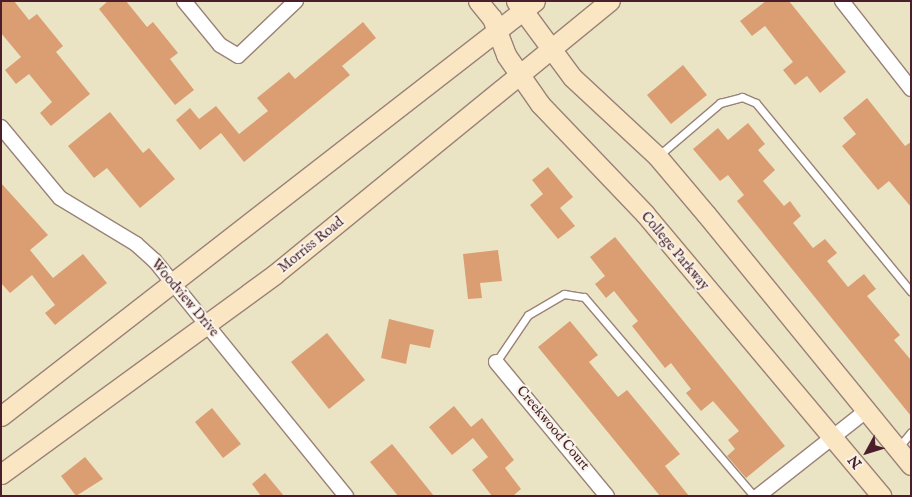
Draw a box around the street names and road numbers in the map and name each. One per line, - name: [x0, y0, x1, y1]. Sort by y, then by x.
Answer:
- street label: College Parkway: [637, 208, 713, 294]
- street label: Morriss Road: [275, 214, 347, 276]
- street label: Woodview Drive: [148, 256, 222, 340]
- street label: Creekwood Court: [513, 382, 593, 474]

